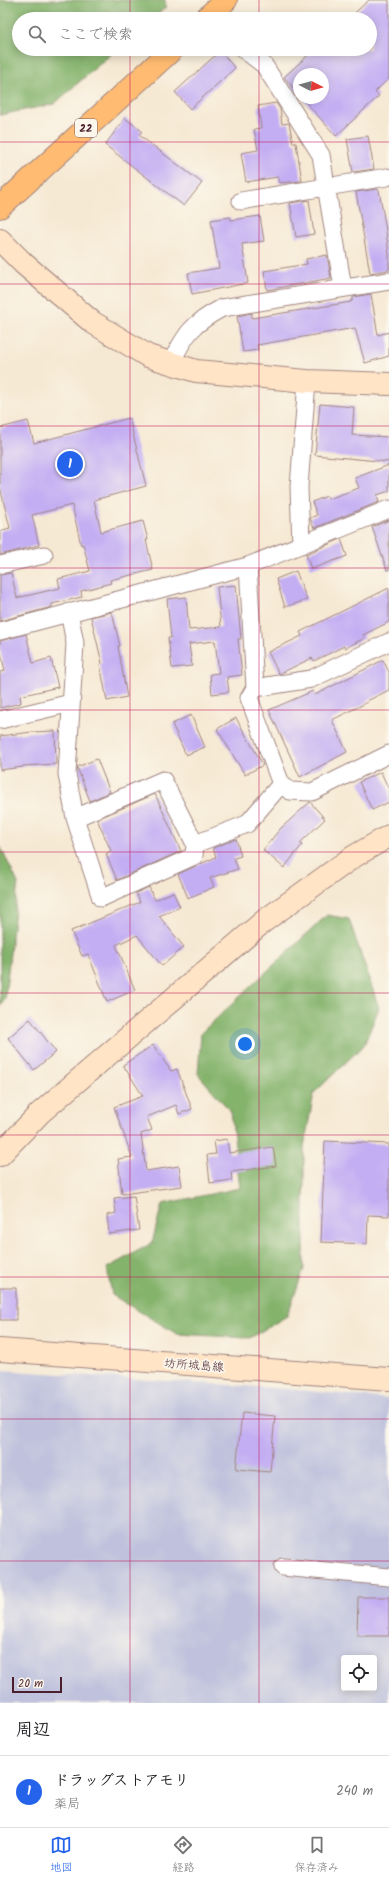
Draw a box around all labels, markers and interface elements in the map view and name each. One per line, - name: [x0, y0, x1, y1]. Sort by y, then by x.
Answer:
- search box: [12, 12, 377, 56]
- icon: search: [26, 23, 48, 45]
- text: ここで検索: [58, 23, 133, 47]
- north arrow: [293, 68, 329, 104]
- road number: 22: [75, 119, 97, 137]
- pin: 1: [57, 449, 83, 479]
- your location: [235, 1034, 255, 1054]
- street label: 坊所城島線: [163, 1354, 225, 1377]
- map controls: [341, 1655, 377, 1691]
- button: locate: [341, 1655, 377, 1691]
- scale bar: [12, 1675, 62, 1694]
- text: 20 m: [18, 1675, 43, 1693]
- text: 周辺: [16, 1717, 50, 1744]
- text: ドラッグストアモリ: [54, 1769, 189, 1793]
- text: 1: [27, 1781, 31, 1802]
- text: 240 m: [336, 1781, 373, 1802]
- text: 薬局: [54, 1794, 80, 1815]
- tab: 地図: [50, 1834, 72, 1877]
- tab: 経路: [172, 1834, 194, 1877]
- tab: 保存済み: [295, 1834, 339, 1877]

